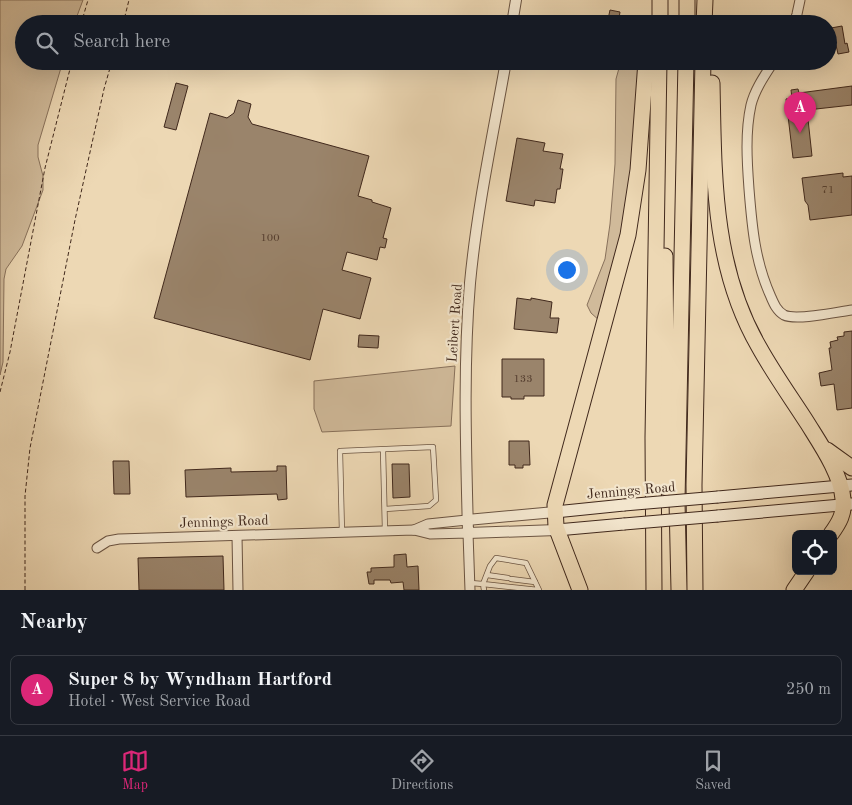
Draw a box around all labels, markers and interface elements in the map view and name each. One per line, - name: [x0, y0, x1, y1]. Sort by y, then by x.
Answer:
- search box: [15, 15, 837, 70]
- icon: search: [33, 29, 61, 57]
- text: Search here: [73, 33, 170, 52]
- pin: A: [784, 92, 816, 133]
- house number: 71: [822, 185, 834, 196]
- house number: 100: [260, 233, 280, 244]
- your location: [554, 257, 580, 283]
- street label: Leibert Road: [445, 283, 465, 363]
- house number: 133: [513, 374, 533, 385]
- street label: Jennings Road: [586, 480, 676, 502]
- street label: Jennings Road: [179, 513, 269, 531]
- map controls: [792, 530, 837, 575]
- button: locate: [792, 530, 837, 575]
- text: Nearby: [20, 612, 88, 633]
- text: Super 8 by Wyndham Hartford: [68, 671, 332, 690]
- text: A: [31, 682, 43, 698]
- text: 250 m: [786, 682, 831, 698]
- text: Hotel · West Service Road: [68, 694, 250, 710]
- tab: Map: [121, 747, 149, 794]
- tab: Directions: [391, 747, 453, 794]
- tab: Saved: [695, 747, 731, 794]

